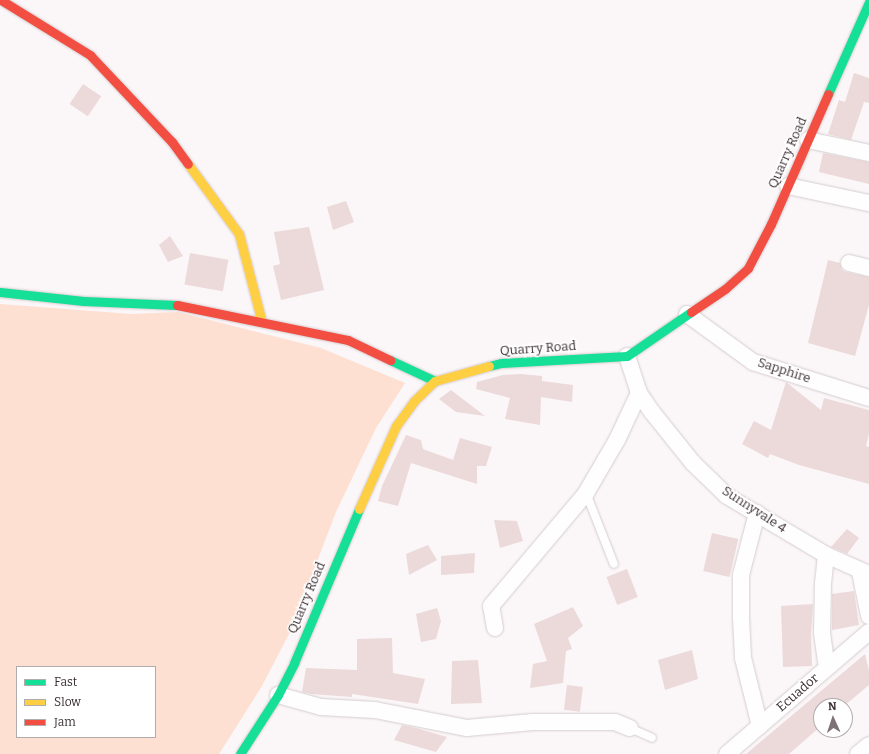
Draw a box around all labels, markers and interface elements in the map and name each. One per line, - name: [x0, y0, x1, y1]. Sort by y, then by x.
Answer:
- street label: Quarry Road: [765, 115, 811, 191]
- street label: Quarry Road: [499, 339, 577, 359]
- street label: Sapphire: [756, 355, 812, 387]
- street label: Sunnyvale 4: [719, 483, 789, 537]
- street label: Quarry Road: [285, 560, 329, 636]
- legend: [16, 666, 156, 738]
- street label: Ecuador: [774, 671, 822, 715]
- text: Fast: [54, 675, 77, 689]
- text: Slow: [54, 695, 81, 709]
- north arrow: [813, 698, 853, 738]
- text: N: [828, 700, 837, 713]
- text: Jam: [54, 715, 76, 729]

